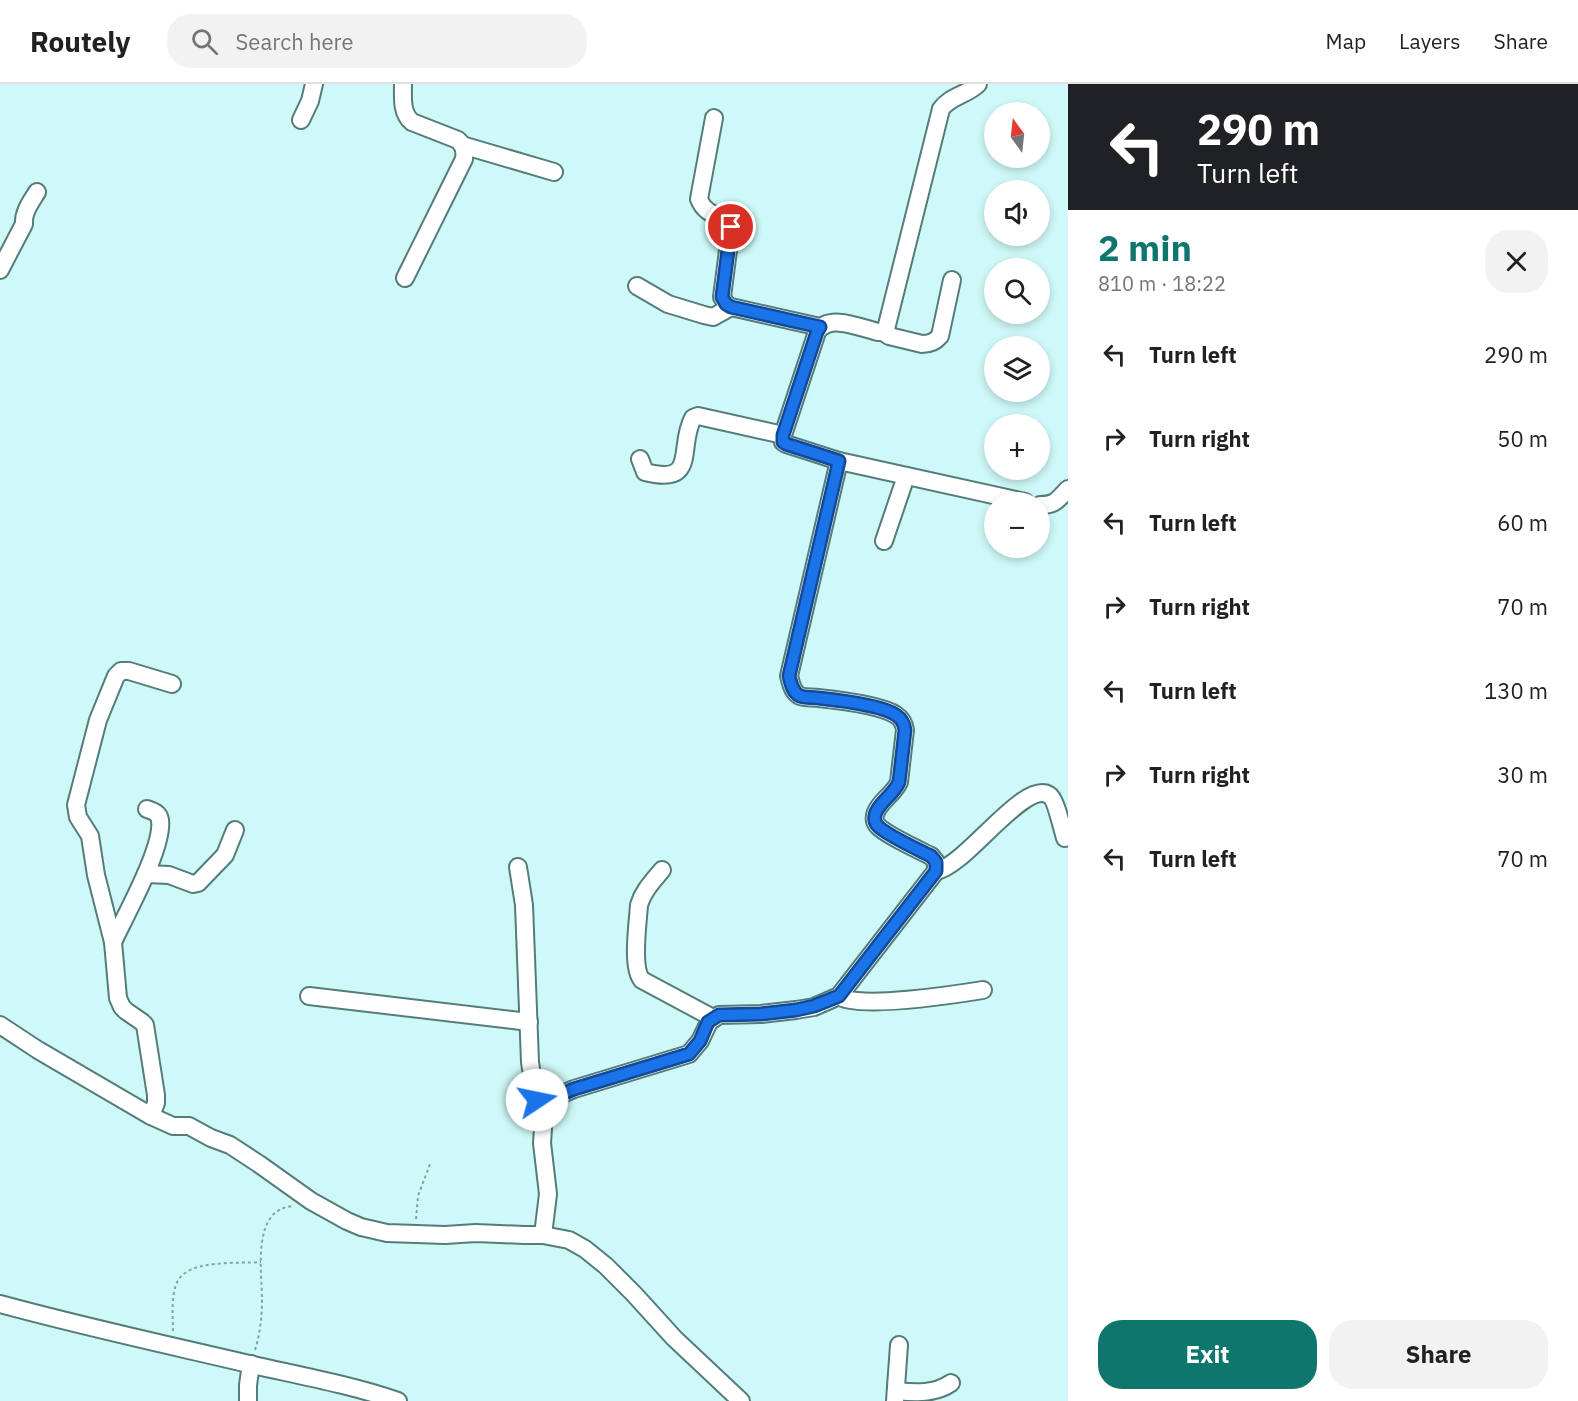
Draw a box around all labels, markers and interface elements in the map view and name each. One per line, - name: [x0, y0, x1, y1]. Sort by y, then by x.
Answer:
- search box: [167, 14, 587, 68]
- text: Routely: [30, 23, 131, 60]
- icon: search: [188, 25, 221, 58]
- text: Search here: [236, 27, 354, 56]
- text: Map: [1326, 27, 1366, 55]
- text: Layers: [1399, 27, 1461, 55]
- text: Share: [1494, 27, 1548, 55]
- north arrow: [984, 102, 1050, 168]
- map controls: [984, 102, 1050, 558]
- text: 290 m: [1197, 102, 1320, 157]
- icon: left: [1098, 108, 1176, 186]
- text: Turn left: [1197, 155, 1298, 190]
- button: sound: [984, 180, 1050, 246]
- pin: [705, 201, 756, 252]
- icon: arrive: [714, 210, 747, 243]
- text: 2 min: [1098, 224, 1192, 271]
- button: close: [1485, 230, 1548, 293]
- button: search: [984, 258, 1050, 324]
- text: 810 m · 18:22: [1098, 270, 1226, 297]
- button: layers: [984, 336, 1050, 402]
- icon: left: [1098, 338, 1131, 371]
- text: Turn left: [1149, 340, 1237, 369]
- text: 290 m: [1484, 340, 1548, 369]
- button: +: [984, 414, 1050, 480]
- icon: right: [1098, 422, 1131, 455]
- text: Turn right: [1149, 424, 1250, 453]
- text: 50 m: [1497, 424, 1548, 453]
- button: −: [984, 492, 1050, 558]
- icon: left: [1098, 506, 1131, 539]
- text: Turn left: [1149, 508, 1237, 537]
- text: 60 m: [1497, 508, 1548, 537]
- icon: right: [1098, 590, 1131, 623]
- text: Turn right: [1149, 592, 1250, 621]
- text: 70 m: [1497, 592, 1548, 621]
- icon: left: [1098, 674, 1131, 707]
- text: Turn left: [1149, 676, 1237, 705]
- text: 130 m: [1484, 676, 1548, 705]
- icon: right: [1098, 758, 1131, 791]
- text: Turn right: [1149, 760, 1250, 789]
- text: 30 m: [1497, 760, 1548, 789]
- icon: left: [1098, 842, 1131, 875]
- text: Turn left: [1149, 844, 1237, 873]
- text: 70 m: [1497, 844, 1548, 873]
- position arrow: [505, 1068, 569, 1132]
- button: Exit: [1098, 1320, 1317, 1389]
- button: Share: [1329, 1320, 1548, 1389]

